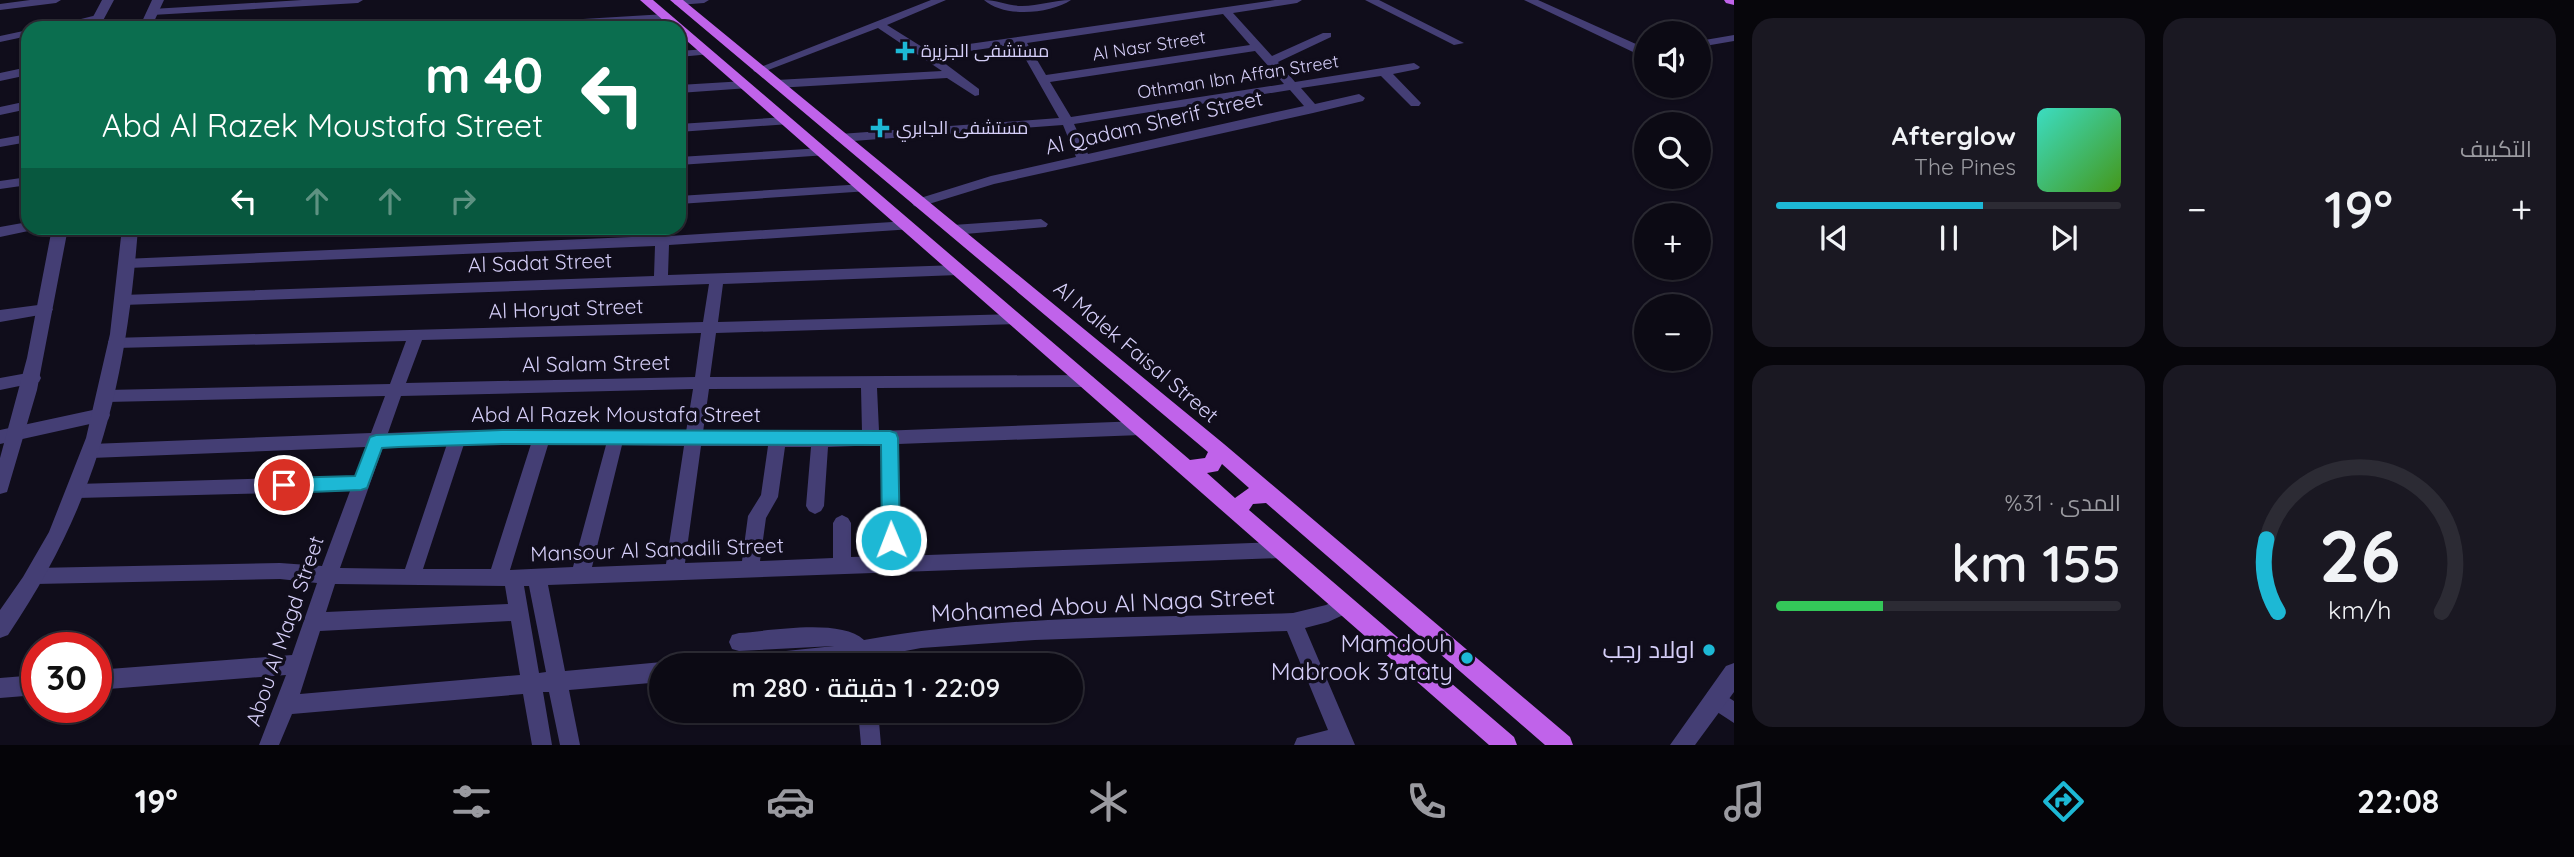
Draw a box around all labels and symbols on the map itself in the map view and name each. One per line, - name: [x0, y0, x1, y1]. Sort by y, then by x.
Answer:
- street label: Al Nasr Street: [1091, 25, 1207, 66]
- place label: مستشفى الجزيرة: [921, 39, 1049, 62]
- marker: مستشفى الجزيرة: [895, 41, 915, 61]
- street label: Othman Ibn Affan Street: [1136, 49, 1340, 104]
- street label: Al Qadam Sherif Street: [1043, 84, 1265, 160]
- place label: مستشفى الجابري: [896, 116, 1028, 142]
- marker: مستشفى الجابري: [870, 118, 890, 138]
- street label: Al Sadat Street: [467, 246, 613, 278]
- street label: Al Malek Faisal Street: [1049, 275, 1224, 428]
- street label: Al Horyat Street: [488, 292, 644, 324]
- street label: Al Salam Street: [522, 349, 670, 377]
- street label: Abd Al Razek Moustafa Street: [471, 401, 761, 427]
- pin: [254, 455, 314, 515]
- position arrow: [854, 503, 928, 577]
- street label: Abou Al Magd Street: [239, 532, 329, 729]
- street label: Mansour Al Sanadili Street: [530, 532, 784, 566]
- street label: Mohamed Abou Al Naga Street: [930, 580, 1276, 628]
- place label: Mamdouh Mabrook 3'ataty: [1271, 628, 1453, 686]
- speed limit sign: 30: [21, 632, 112, 723]
- place label: اولاد رجب: [1603, 634, 1695, 664]
- marker: اولاد رجب: [1701, 642, 1717, 658]
- marker: Mamdouh Mabrook 3'ataty: [1459, 650, 1475, 666]

